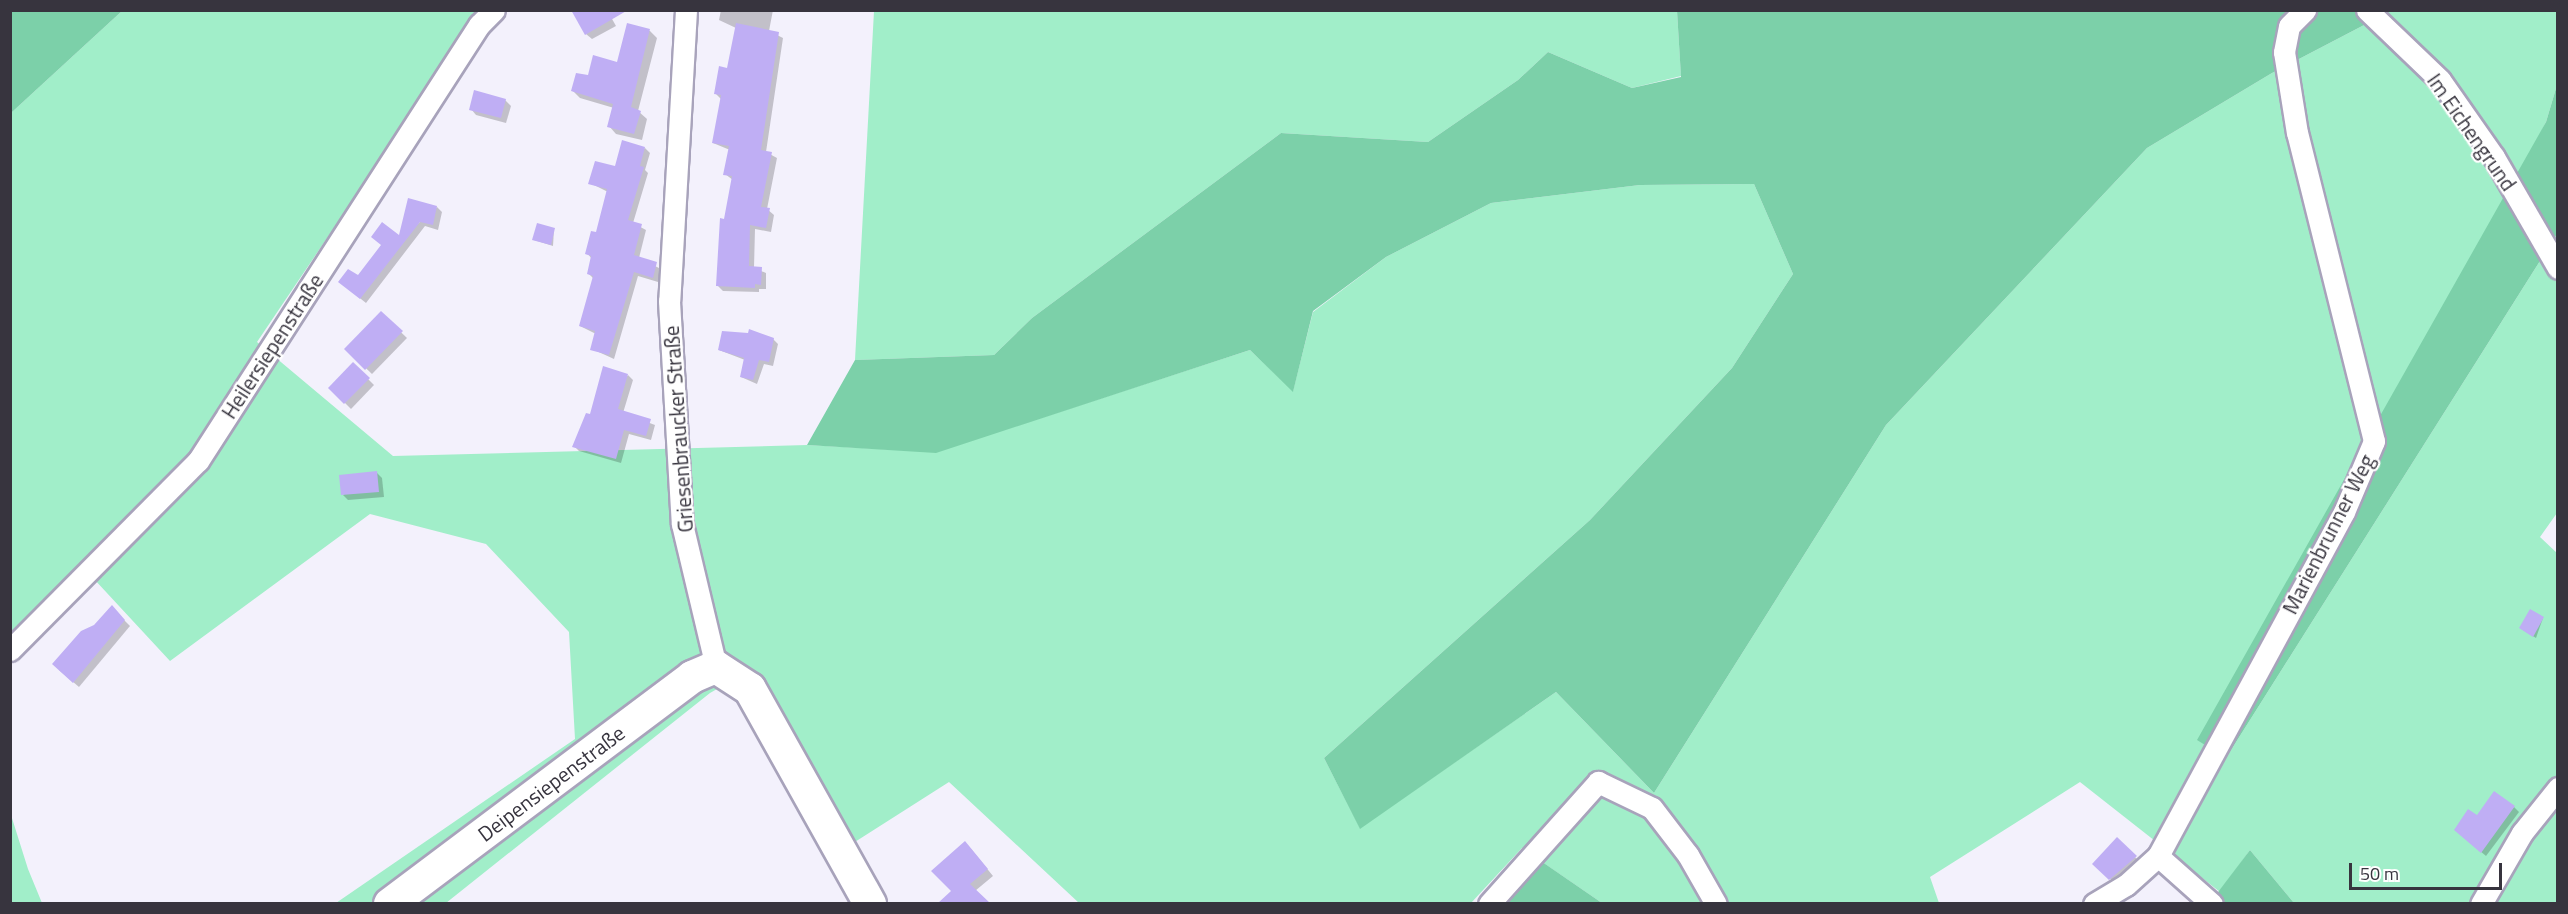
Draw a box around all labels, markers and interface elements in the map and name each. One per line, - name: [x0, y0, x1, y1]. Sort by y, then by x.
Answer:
- street label: Im Eichengrund: [2422, 68, 2522, 196]
- street label: Heilersiepenstraße: [216, 269, 328, 423]
- street label: Griesenbraucker Straße: [658, 325, 698, 533]
- street label: Marienbrunner Weg: [2277, 450, 2379, 618]
- street label: Deipensiepenstraße: [473, 720, 629, 846]
- scale bar: [2352, 851, 2505, 889]
- text: 50 m: [2360, 860, 2399, 887]

